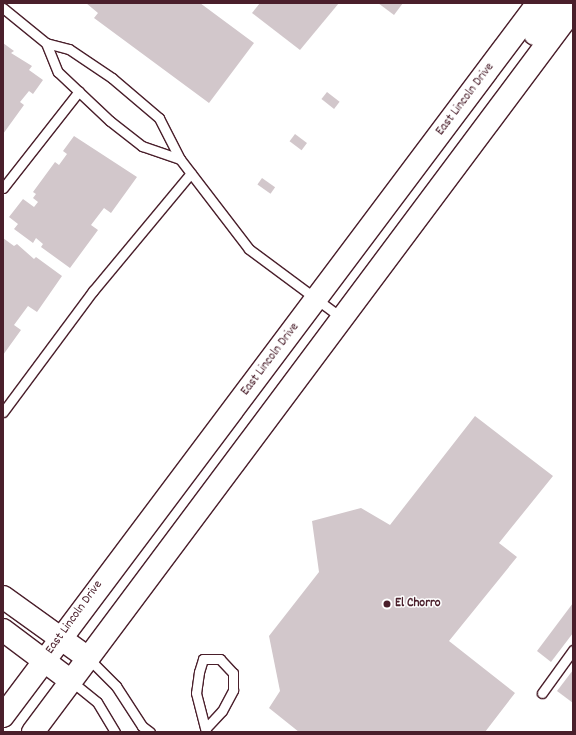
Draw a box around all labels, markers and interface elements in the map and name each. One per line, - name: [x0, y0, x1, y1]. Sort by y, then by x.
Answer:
- street label: East Lincoln Drive: [434, 61, 498, 139]
- street label: East Lincoln Drive: [239, 321, 303, 399]
- street label: East Lincoln Drive: [43, 578, 107, 658]
- place label: El Chorro: [395, 596, 441, 612]
- marker: El Chorro: [382, 599, 392, 609]

